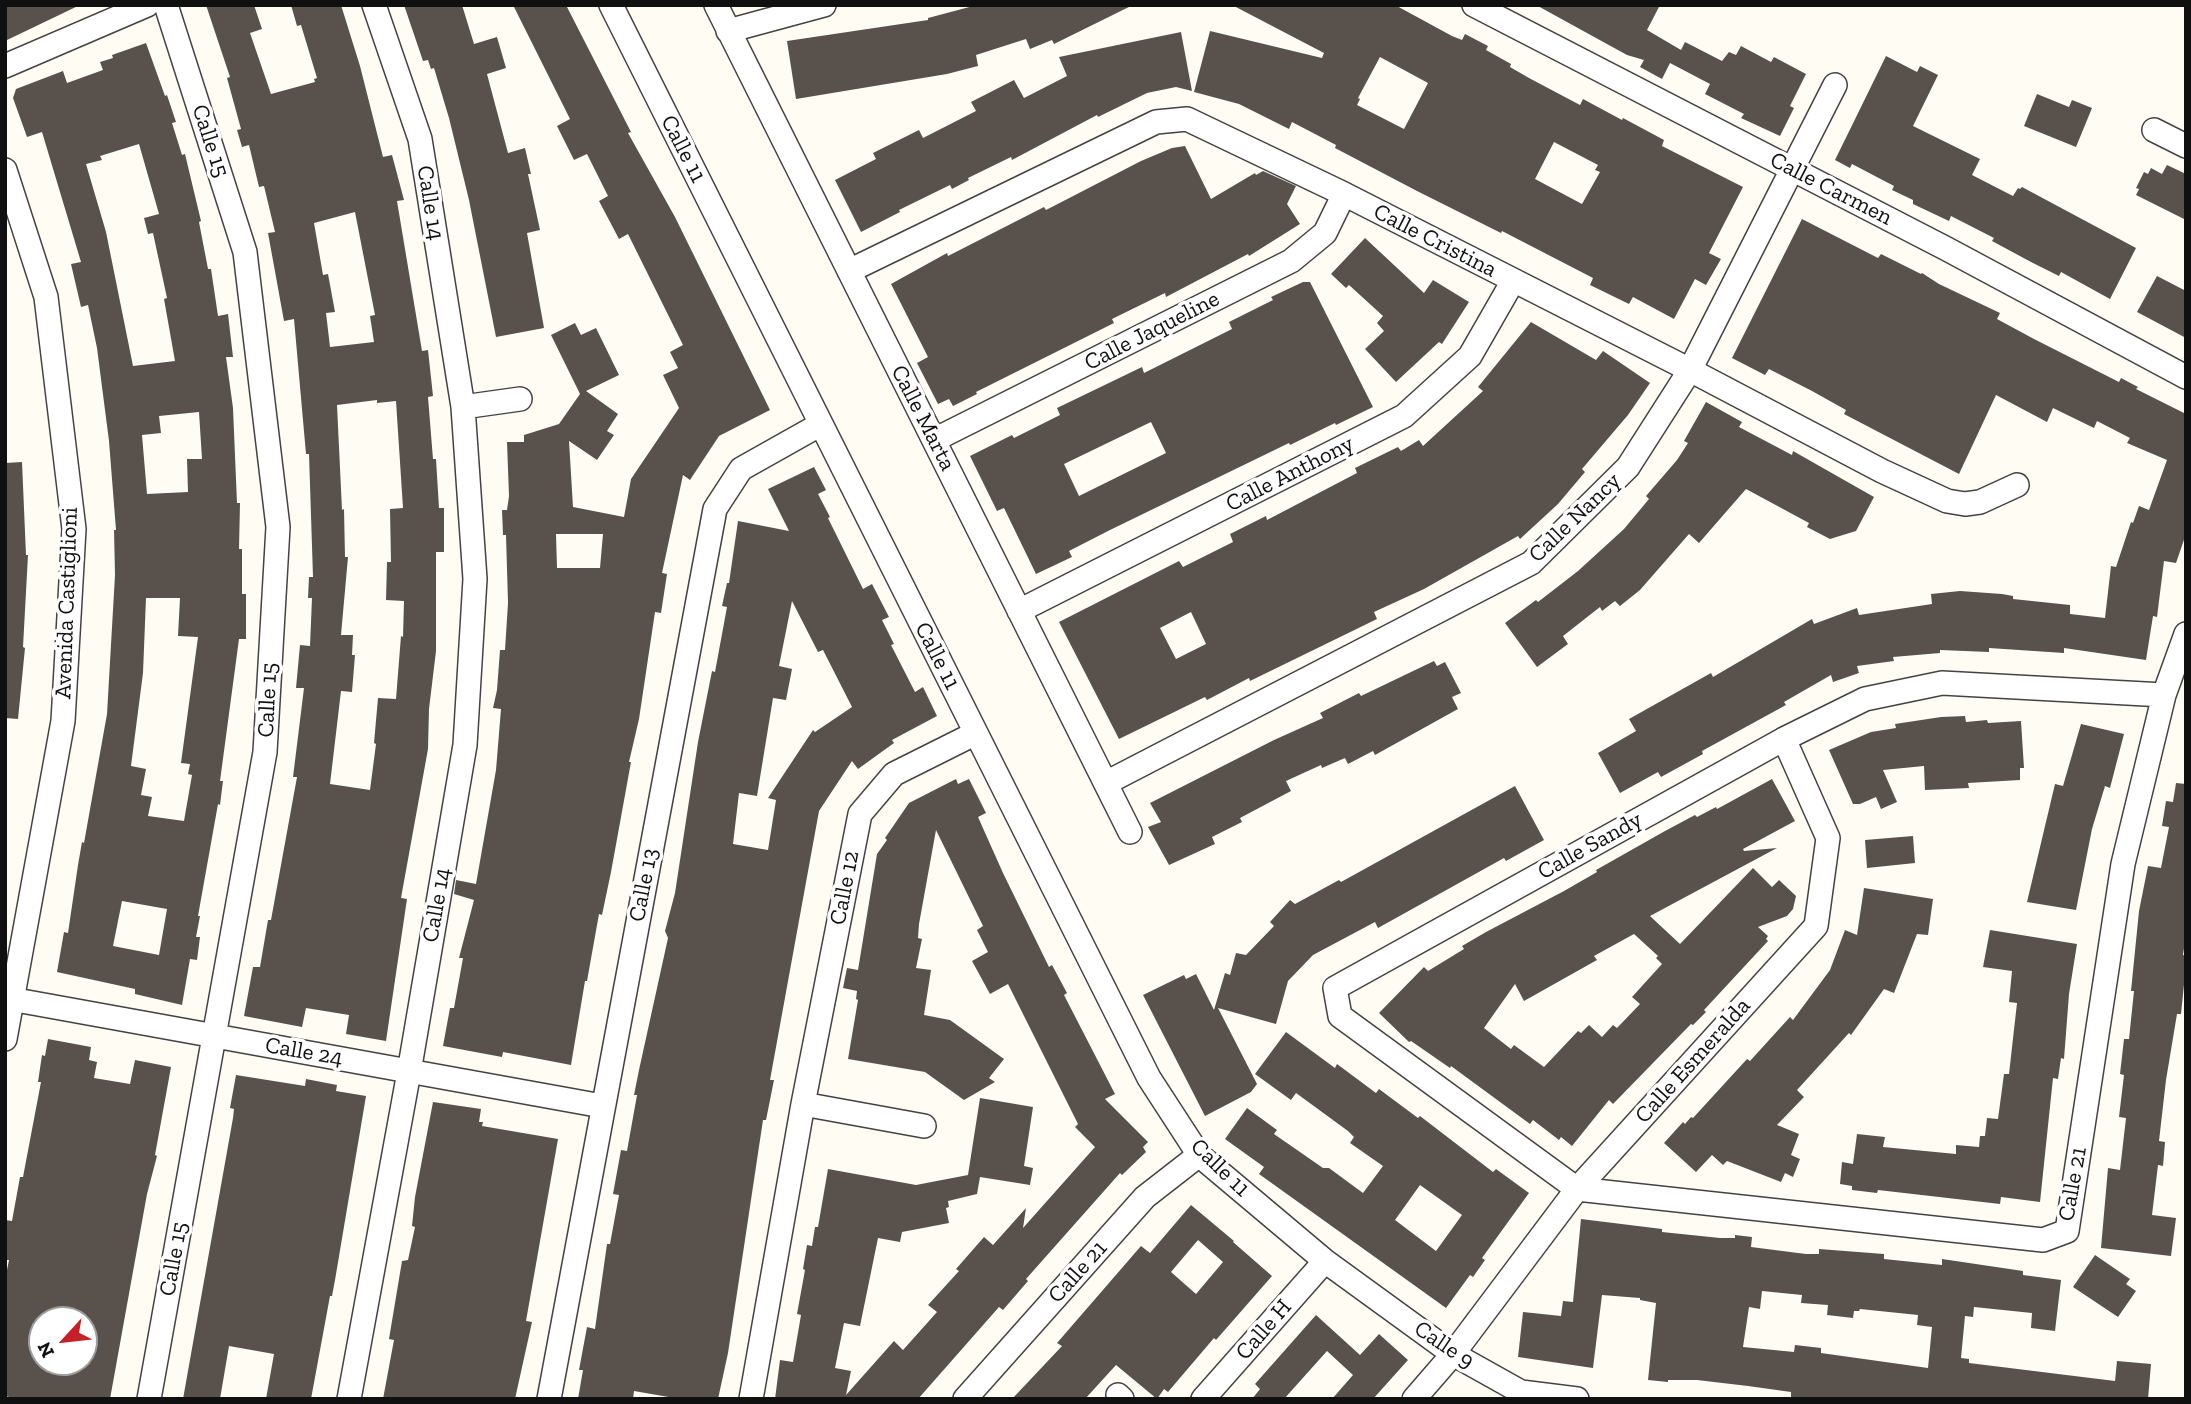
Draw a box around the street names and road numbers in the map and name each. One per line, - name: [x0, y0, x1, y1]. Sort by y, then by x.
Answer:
- street label: Calle 15: [185, 101, 235, 181]
- street label: Calle 11: [654, 111, 712, 187]
- street label: Calle Carmen: [1765, 146, 1897, 232]
- street label: Calle 14: [410, 164, 450, 242]
- street label: Calle Cristina: [1369, 198, 1501, 284]
- street label: Calle Jaqueline: [1080, 285, 1224, 377]
- street label: Calle Marta: [885, 361, 961, 475]
- street label: Calle Anthony: [1221, 430, 1359, 518]
- street label: Calle Nancy: [1523, 467, 1627, 569]
- street label: Avenida Castiglioni: [50, 507, 84, 699]
- street label: Calle 11: [908, 618, 966, 694]
- street label: Calle 15: [252, 662, 284, 738]
- street label: Calle Sandy: [1533, 806, 1647, 886]
- street label: Calle 13: [623, 846, 665, 924]
- street label: Calle 12: [824, 849, 866, 927]
- street label: Calle 14: [417, 865, 457, 945]
- street label: Calle Esmeralda: [1630, 993, 1756, 1129]
- street label: Calle 24: [263, 1032, 345, 1072]
- street label: Calle 11: [1185, 1133, 1255, 1203]
- street label: Calle 21: [2053, 1145, 2093, 1223]
- street label: Calle 15: [154, 1220, 194, 1298]
- street label: Calle 21: [1043, 1235, 1113, 1309]
- street label: Calle H: [1230, 1294, 1298, 1366]
- street label: Calle 9: [1409, 1315, 1479, 1375]

